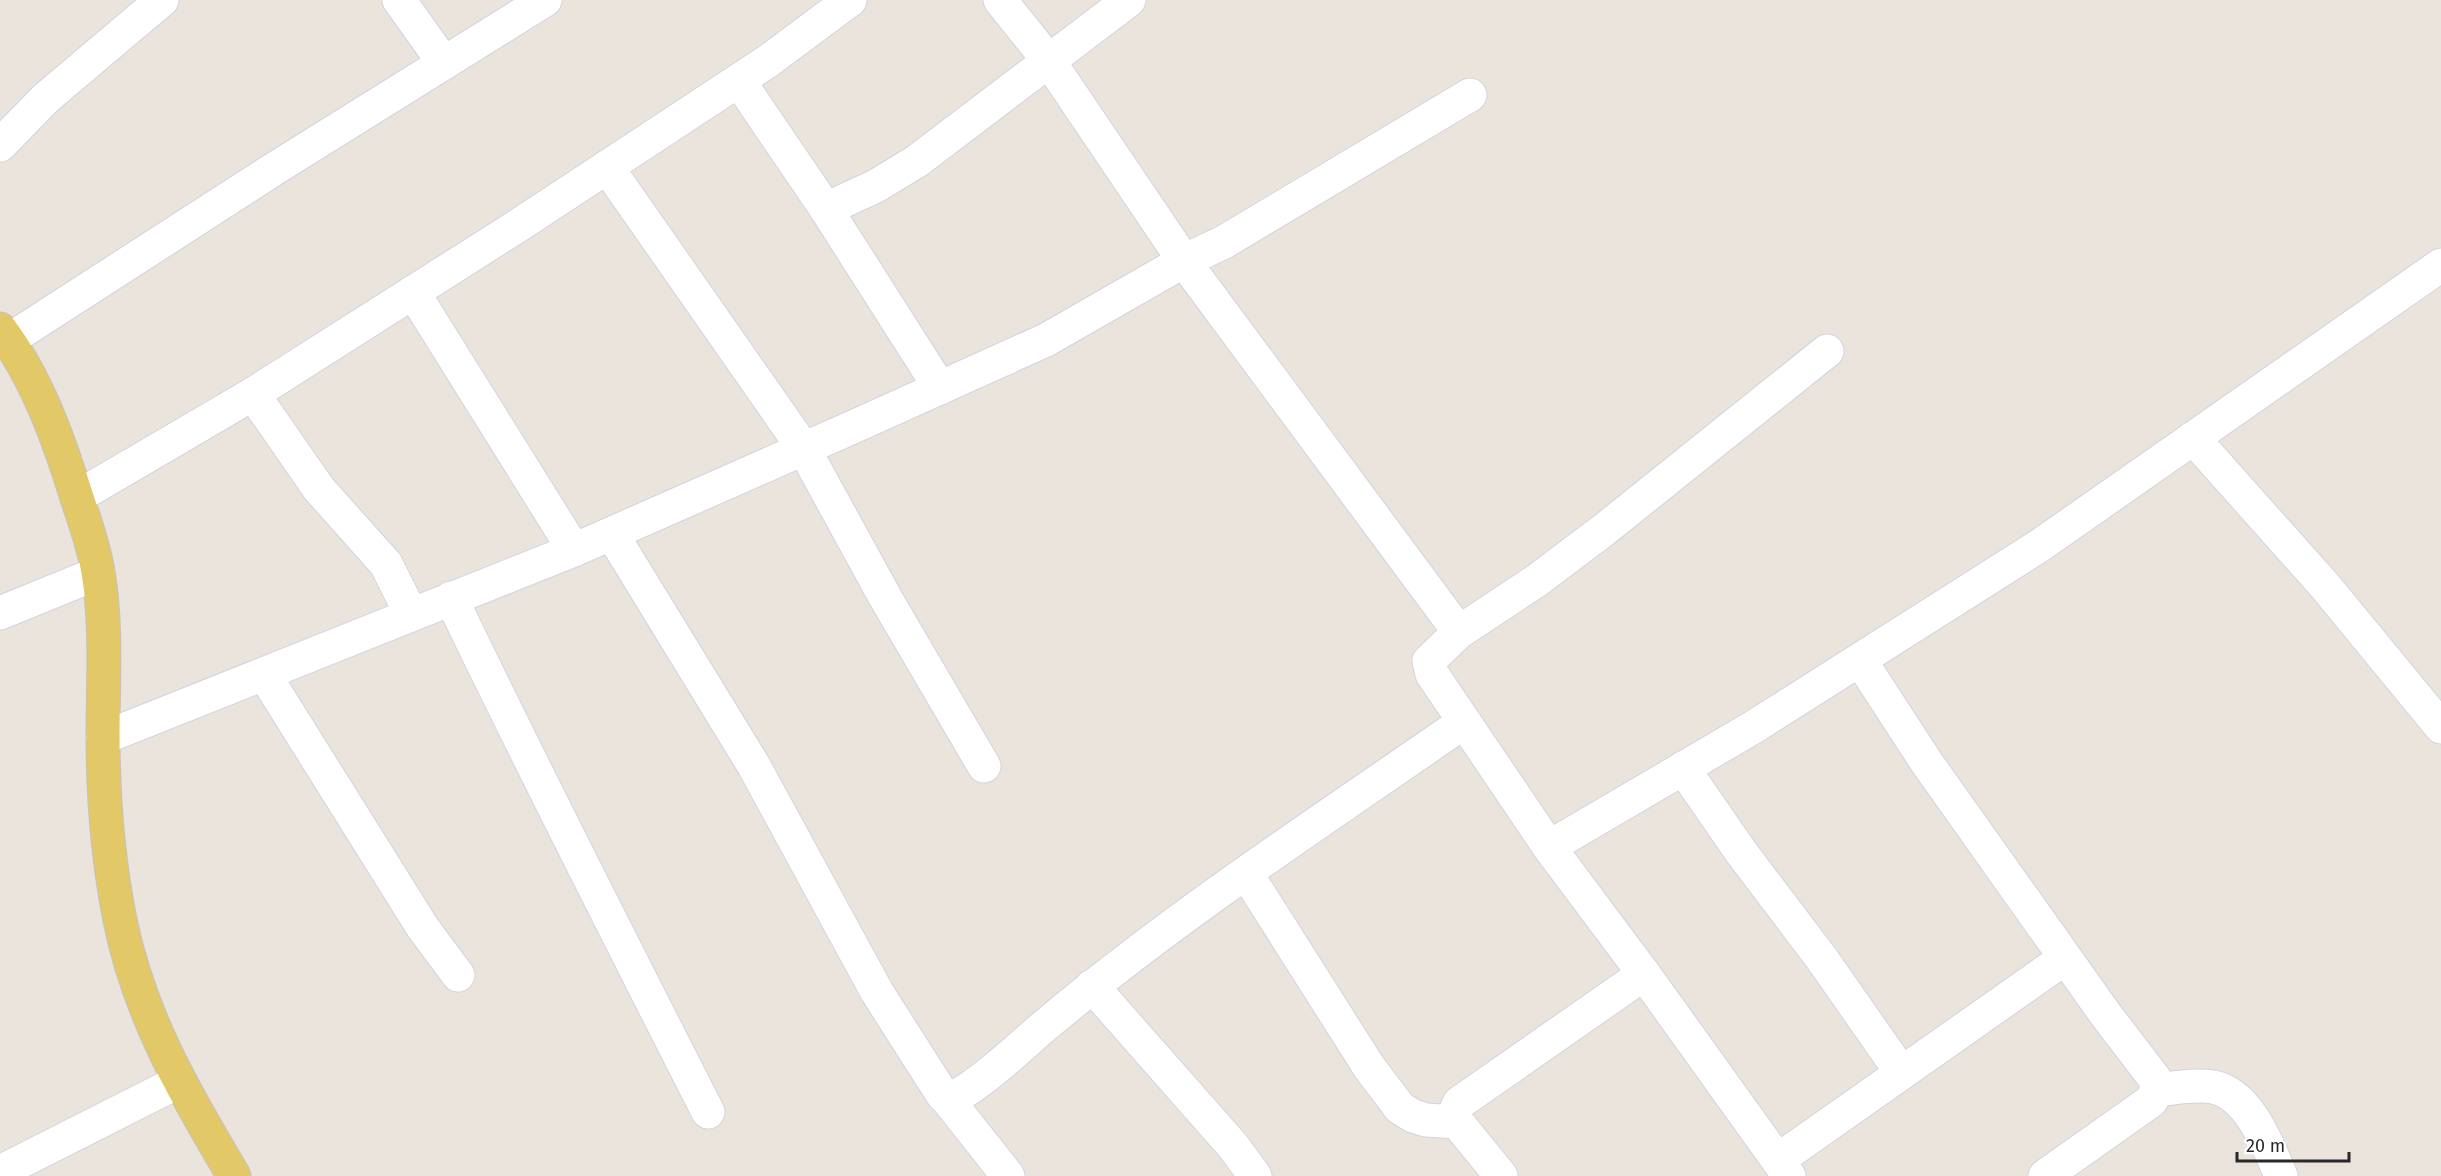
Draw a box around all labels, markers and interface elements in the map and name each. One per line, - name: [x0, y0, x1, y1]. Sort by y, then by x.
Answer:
- scale bar: [2237, 1125, 2350, 1163]
- text: 20 m: [2246, 1135, 2285, 1157]

